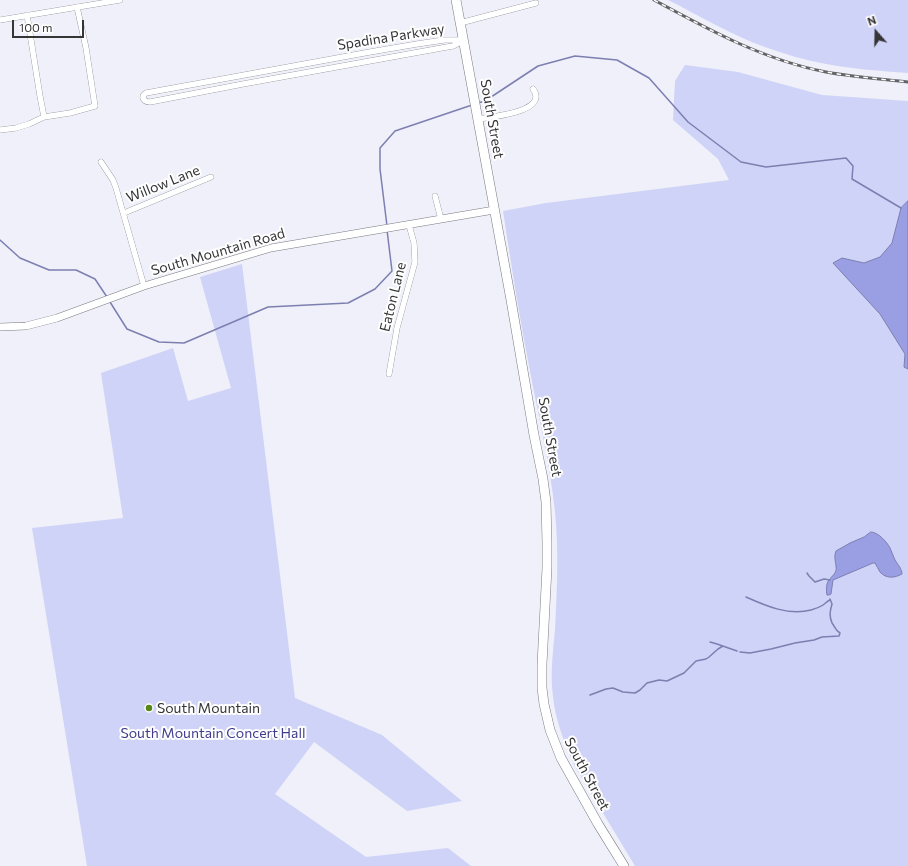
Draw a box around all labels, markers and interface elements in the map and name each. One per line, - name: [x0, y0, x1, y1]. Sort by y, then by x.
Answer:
- scale bar: [14, 12, 86, 38]
- north arrow: [856, 12, 896, 52]
- text: N: [866, 13, 878, 28]
- text: 100 m: [19, 20, 53, 34]
- street label: Spadina Parkway: [336, 20, 446, 54]
- street label: South Street: [477, 78, 507, 160]
- street label: Willow Lane: [124, 162, 202, 206]
- street label: South Mountain Road: [149, 225, 287, 279]
- street label: Eaton Lane: [376, 260, 410, 334]
- street label: South Street: [535, 396, 565, 478]
- place label: South Mountain: [157, 700, 260, 716]
- marker: South Mountain: [144, 703, 154, 713]
- park label: South Mountain Concert Hall: [121, 725, 305, 741]
- street label: South Street: [561, 735, 613, 813]

